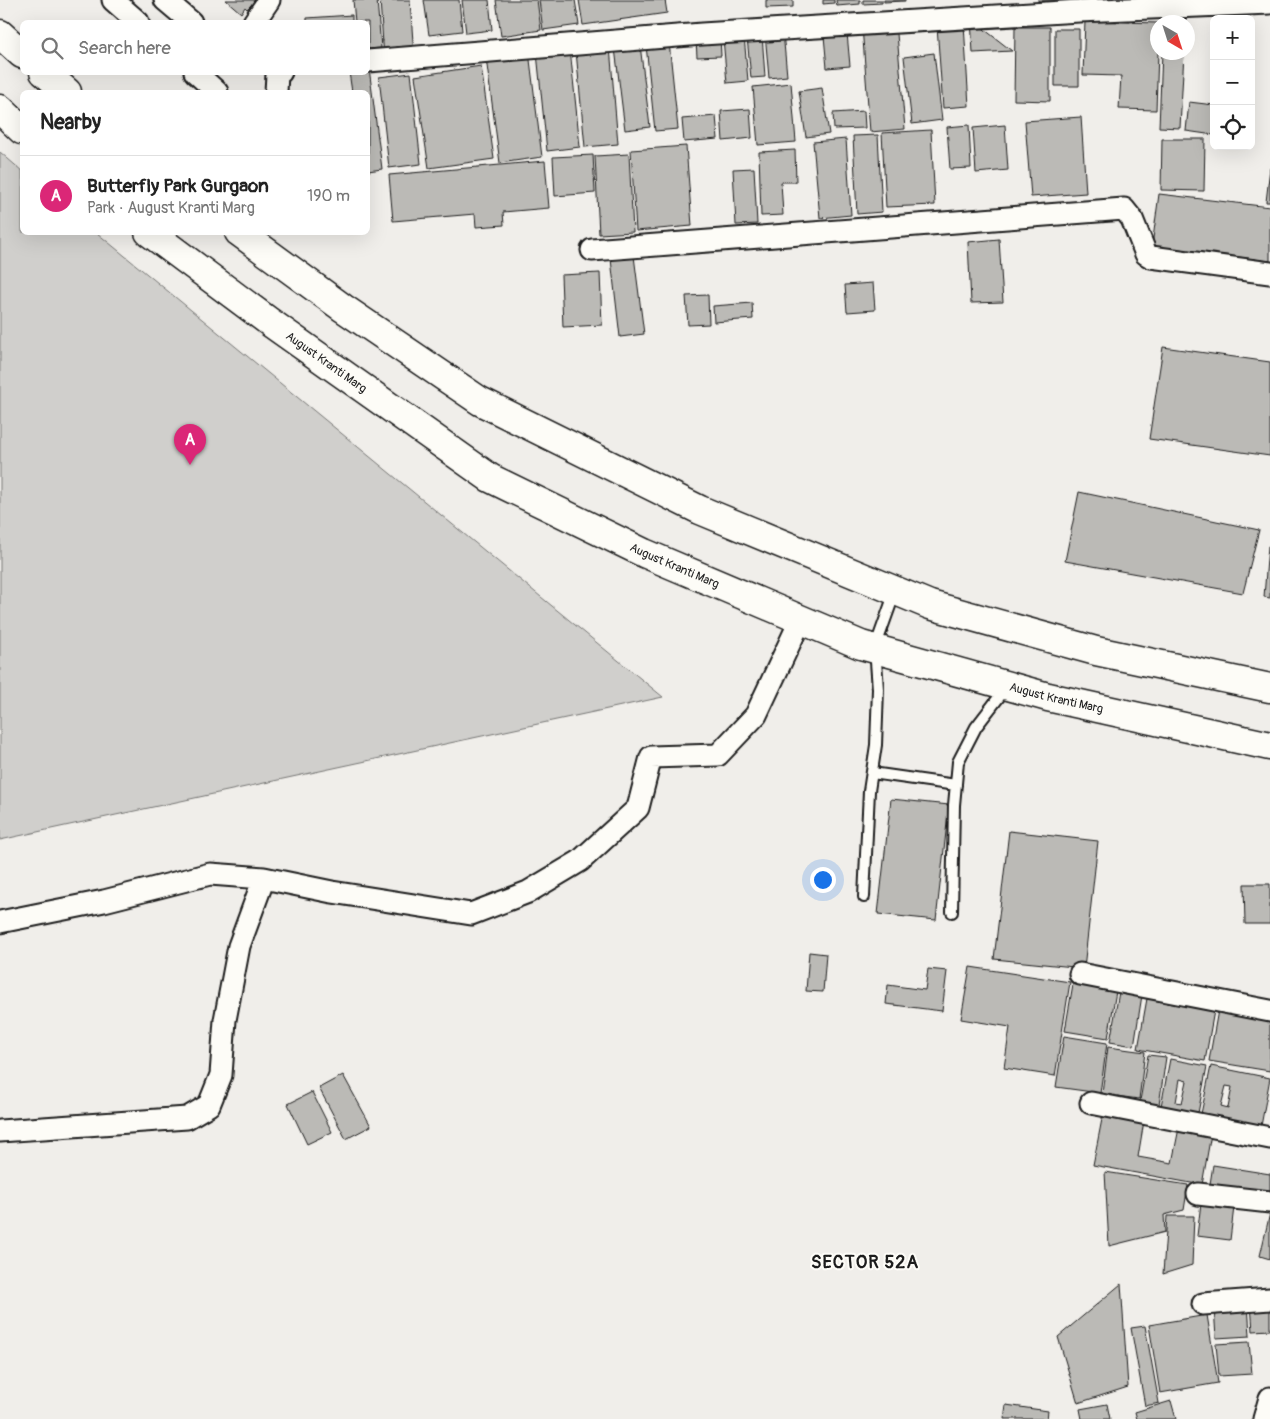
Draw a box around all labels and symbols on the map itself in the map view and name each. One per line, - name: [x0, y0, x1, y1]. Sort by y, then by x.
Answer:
- north arrow: [1150, 15, 1195, 60]
- street label: August Kranti Marg: [283, 329, 370, 396]
- pin: A: [174, 424, 206, 465]
- street label: August Kranti Marg: [627, 540, 721, 592]
- street label: August Kranti Marg: [1008, 680, 1105, 717]
- your location: [810, 867, 836, 893]
- district label: SECTOR 52A: [811, 1251, 919, 1274]

